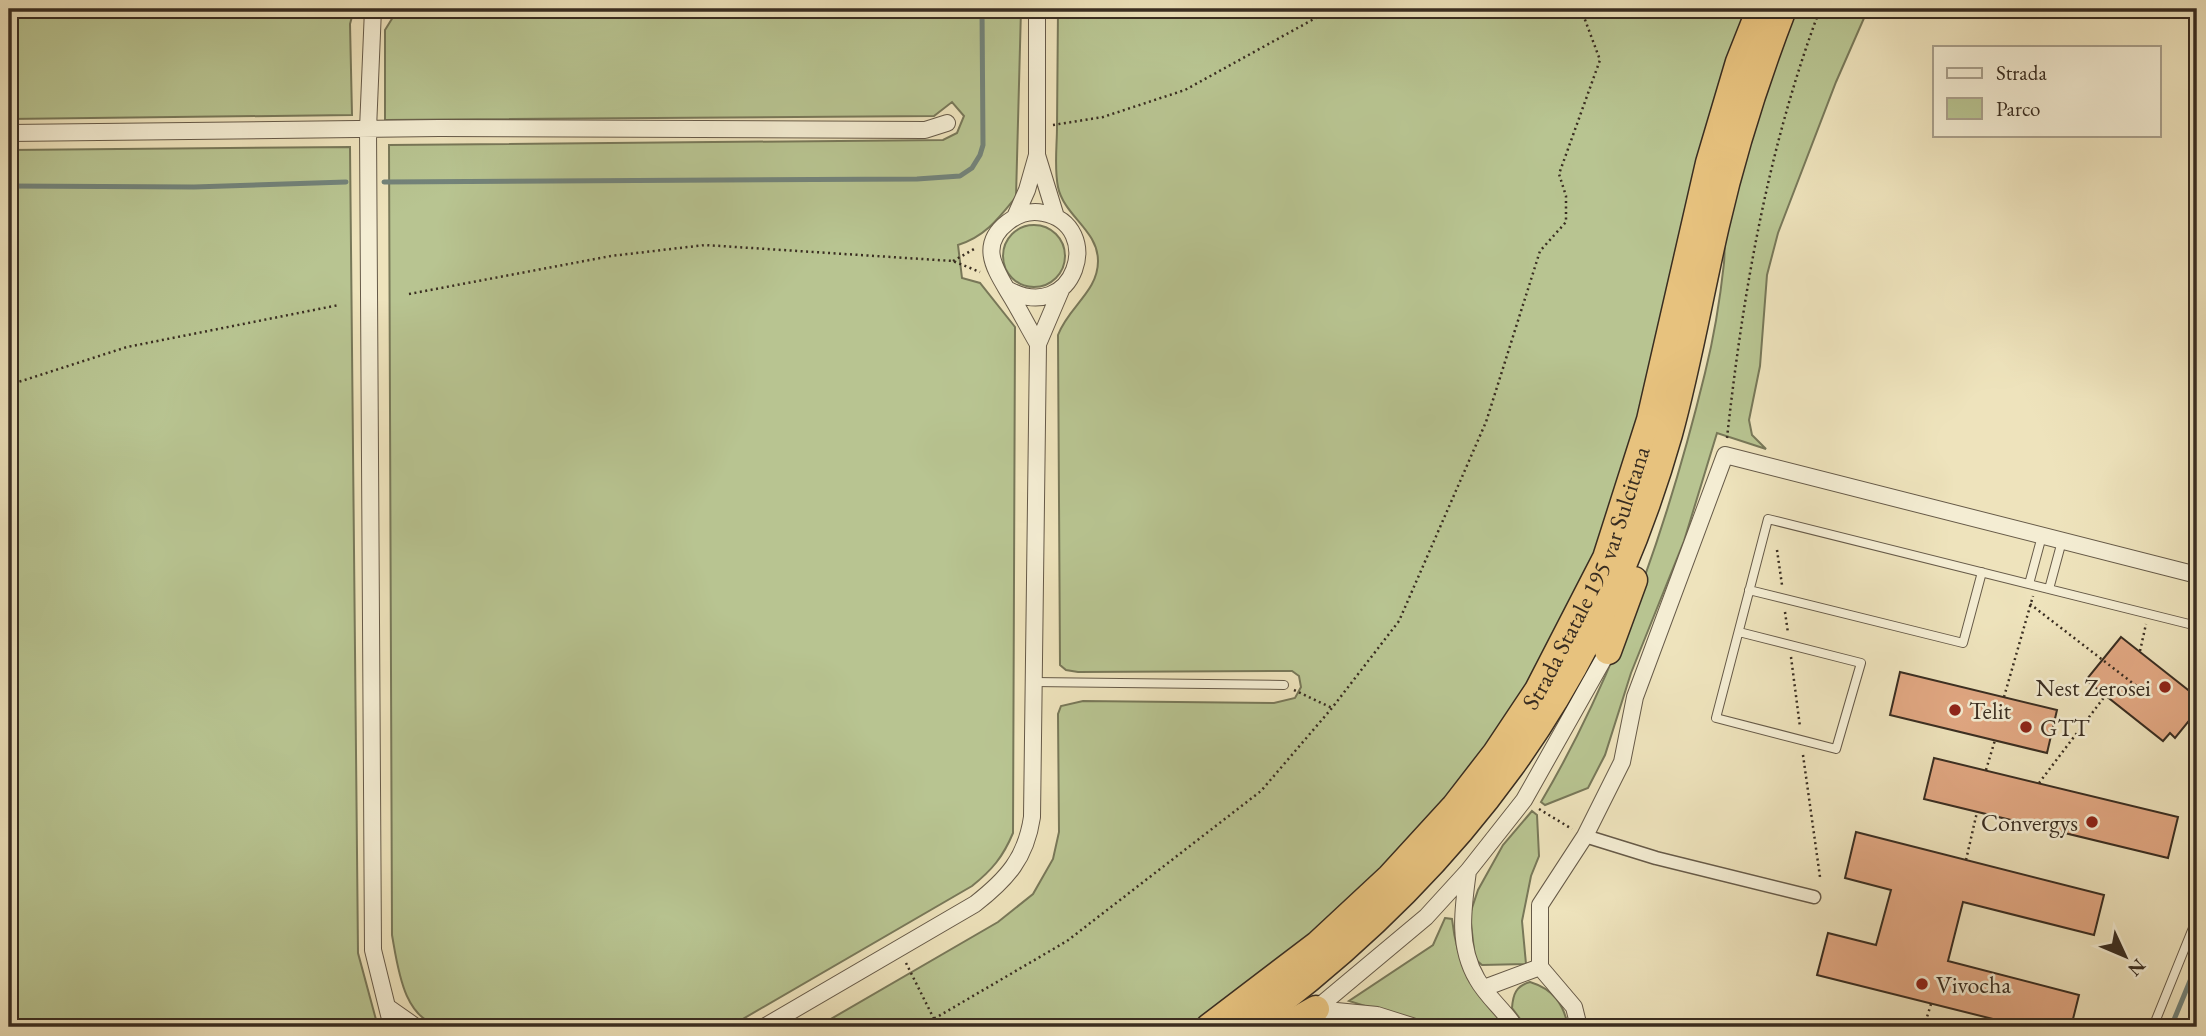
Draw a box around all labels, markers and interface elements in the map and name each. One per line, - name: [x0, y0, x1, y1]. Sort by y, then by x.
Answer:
- legend: [1933, 46, 2160, 136]
- text: Strada: [1996, 59, 2047, 86]
- text: Parco: [1996, 95, 2040, 122]
- street label: Strada Statale 195 var Sulcitana: [1514, 442, 1656, 715]
- place label: Nest Zerosei: [2036, 672, 2151, 703]
- marker: Nest Zerosei: [2157, 679, 2173, 695]
- place label: Telit: [1969, 695, 2012, 726]
- marker: Telit: [1947, 702, 1963, 718]
- place label: GTT: [2040, 712, 2091, 743]
- marker: GTT: [2018, 719, 2034, 735]
- place label: Convergys: [1981, 807, 2078, 838]
- marker: Convergys: [2084, 814, 2100, 830]
- north arrow: [2090, 920, 2160, 990]
- text: N: [2122, 953, 2151, 982]
- place label: Vivocha: [1936, 969, 2011, 1000]
- marker: Vivocha: [1914, 976, 1930, 992]

